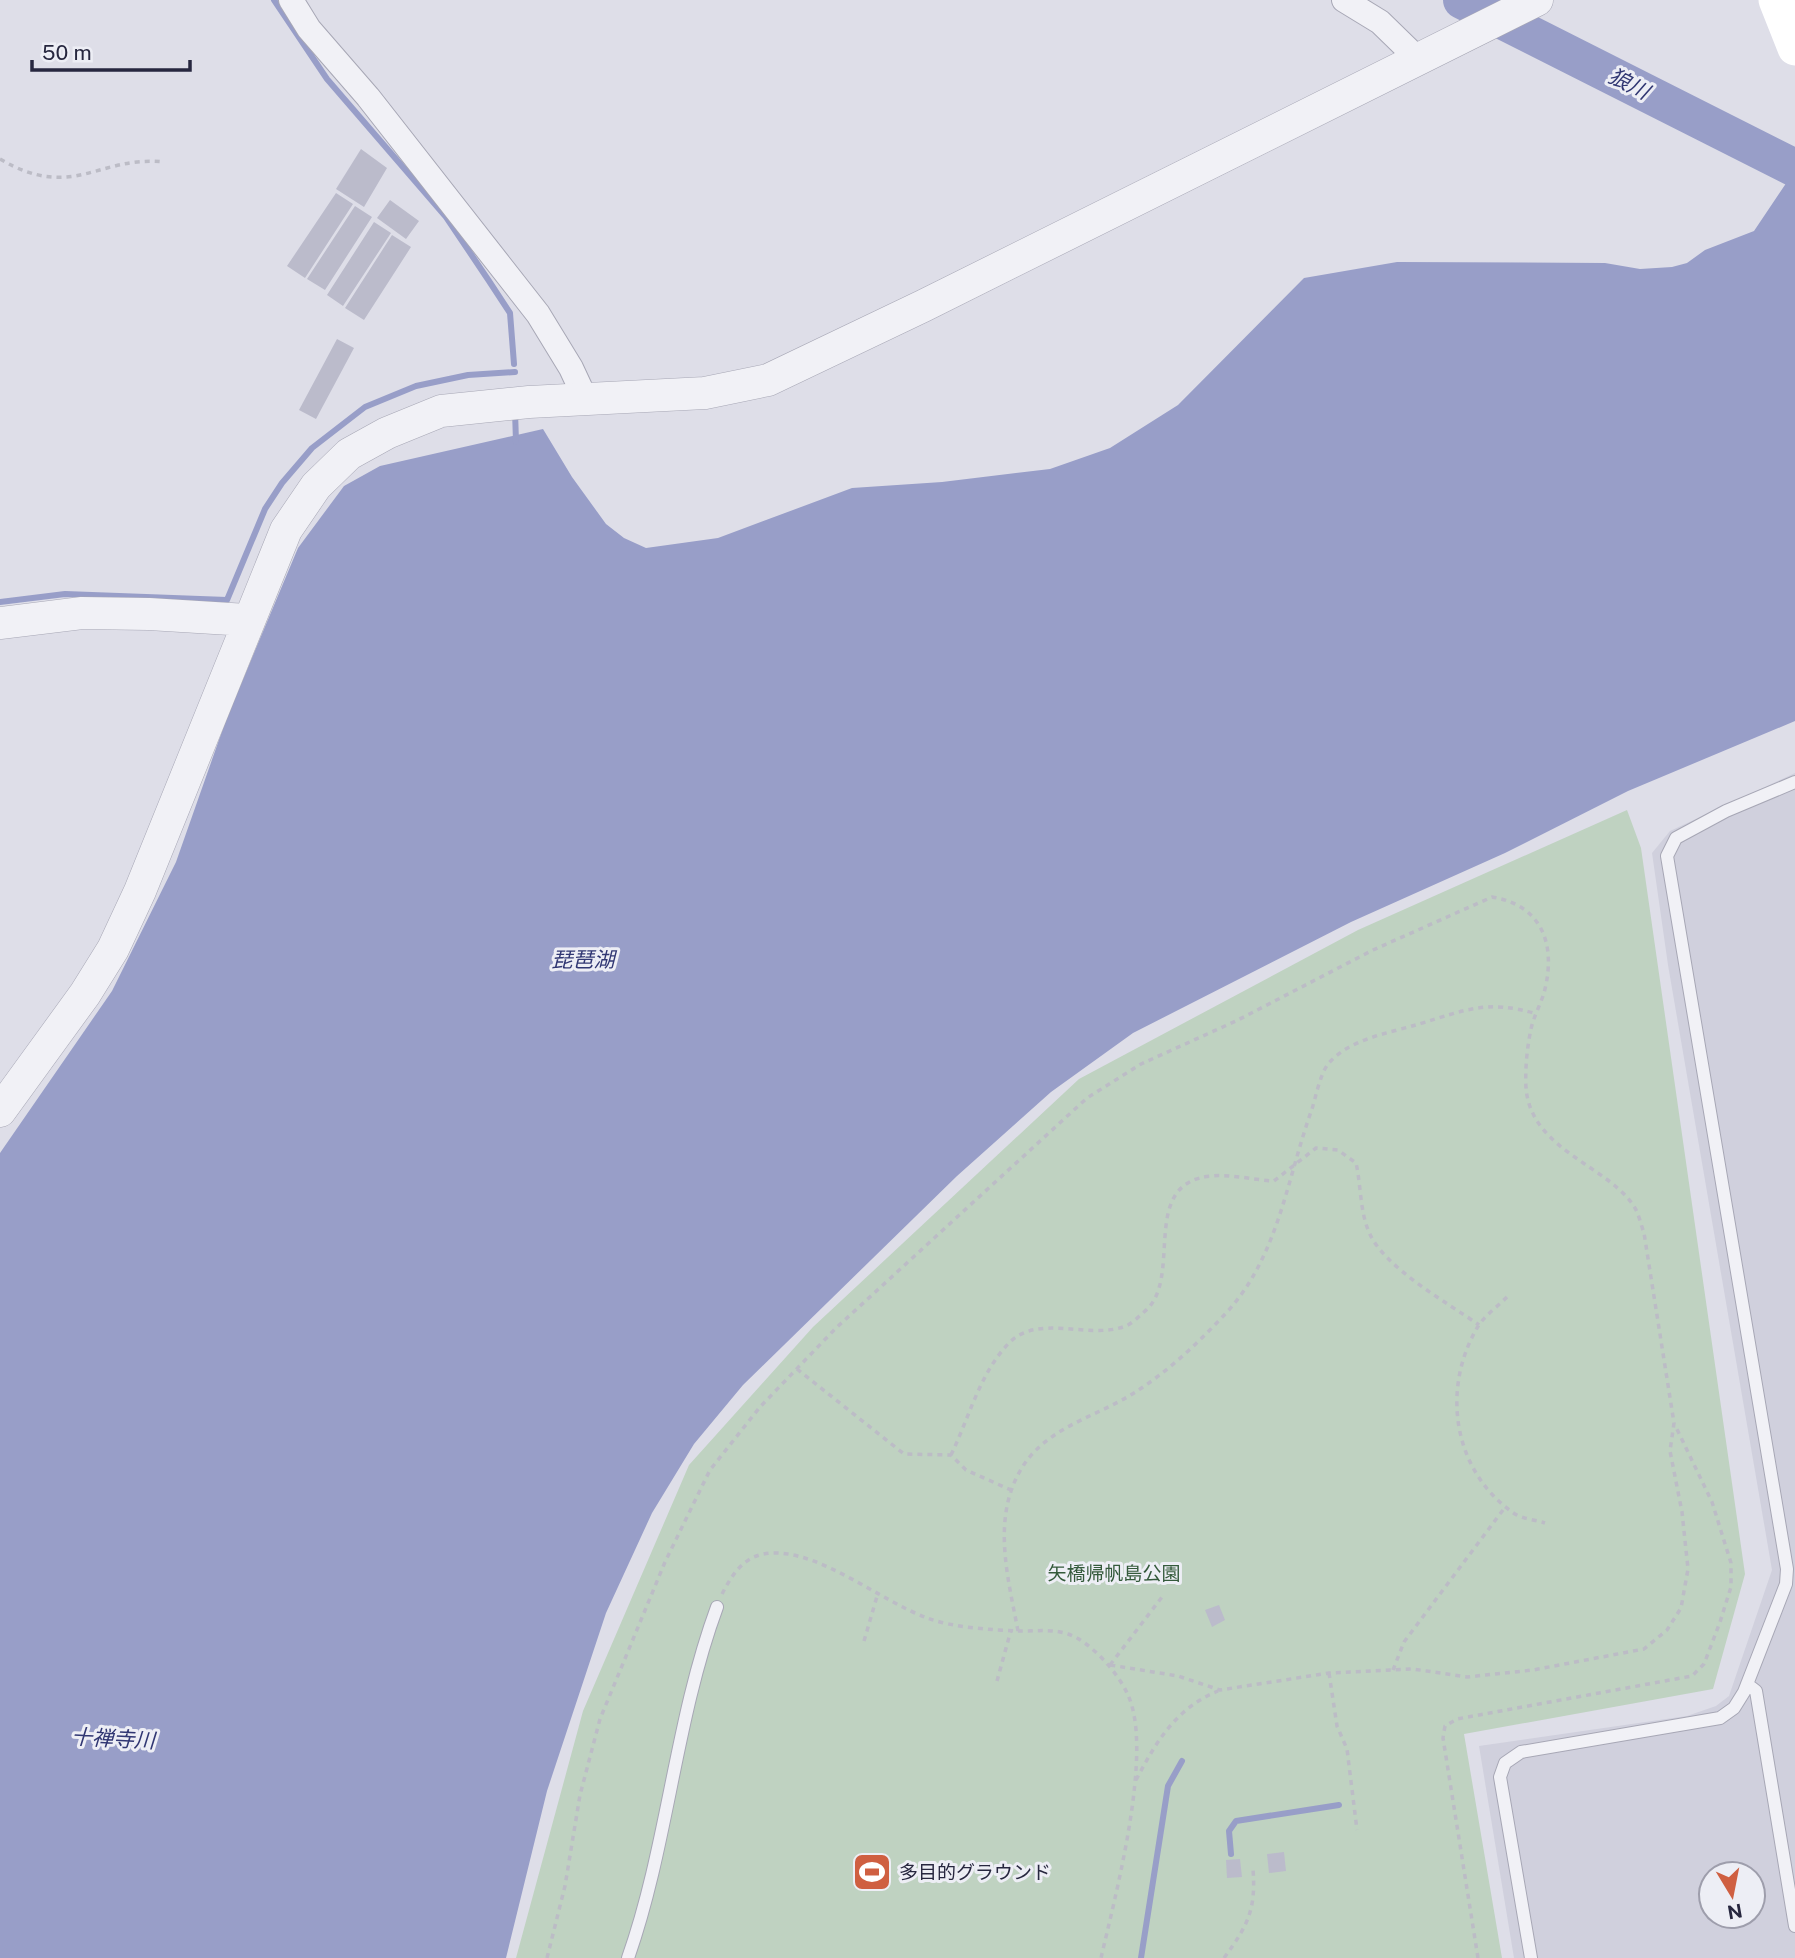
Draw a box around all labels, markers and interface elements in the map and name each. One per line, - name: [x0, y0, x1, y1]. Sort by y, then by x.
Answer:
- scale bar: [32, 28, 189, 72]
- text: 50 m: [42, 40, 92, 65]
- water label: 狼川: [1605, 63, 1655, 105]
- water label: 琵琶湖: [552, 947, 617, 972]
- park label: 矢橋帰帆島公園: [1047, 1562, 1181, 1584]
- water label: 十禅寺川: [70, 1724, 158, 1753]
- sports icon: 多目的グラウンド: [851, 1851, 893, 1893]
- north arrow: [1697, 1860, 1767, 1930]
- place label: 多目的グラウンド: [899, 1861, 1051, 1883]
- text: N: [1726, 1900, 1744, 1924]

